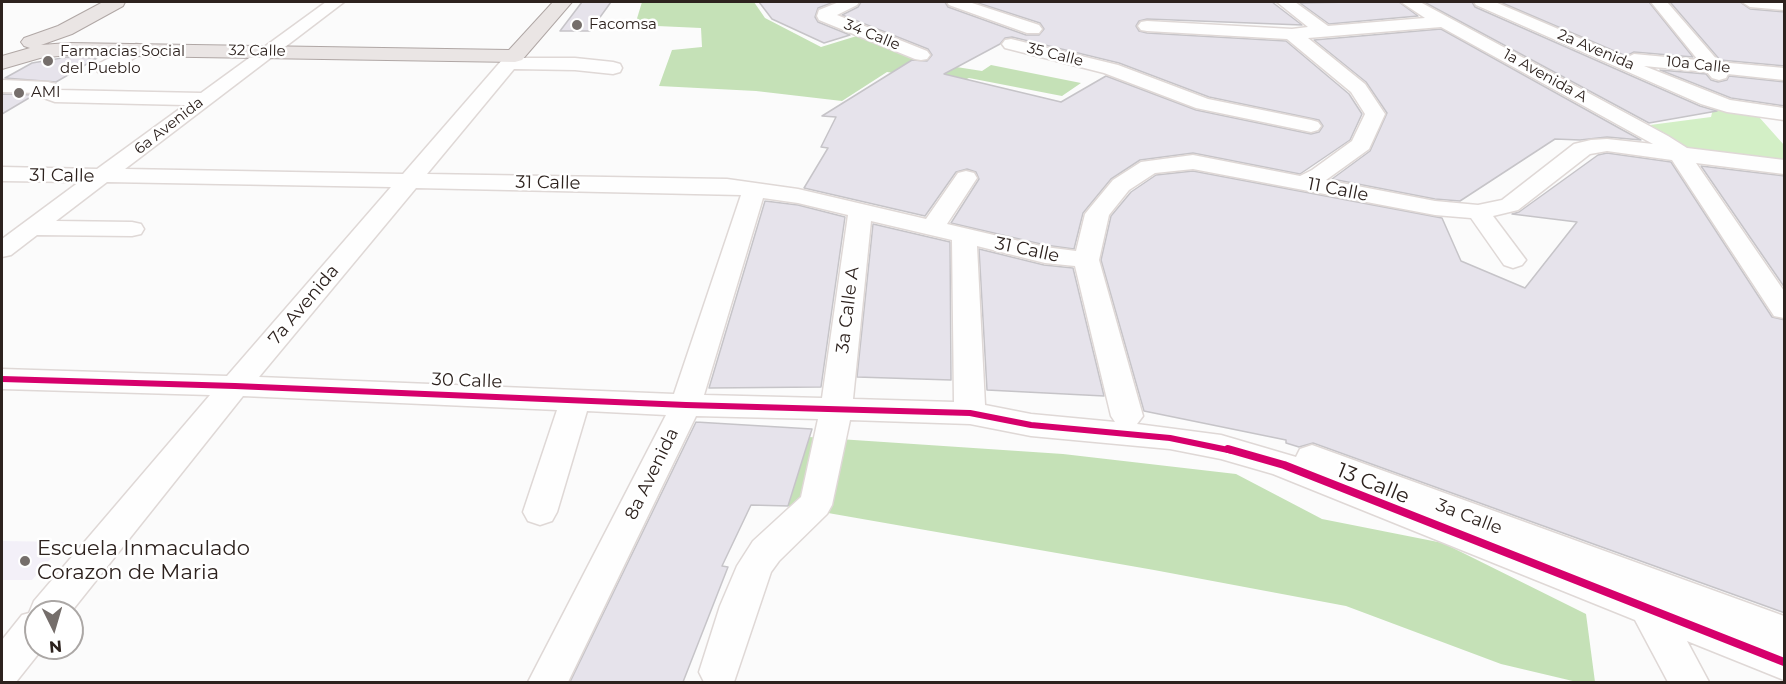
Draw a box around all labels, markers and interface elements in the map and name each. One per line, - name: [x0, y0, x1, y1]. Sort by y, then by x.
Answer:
- place label: Facomsa: [589, 16, 657, 34]
- street label: 34 Calle: [841, 16, 903, 54]
- marker: Facomsa: [570, 18, 584, 32]
- street label: 2a Avenida: [1555, 26, 1637, 74]
- street label: 35 Calle: [1025, 39, 1085, 71]
- street label: 32 Calle: [228, 42, 286, 60]
- place label: Farmacias Social del Pueblo: [60, 43, 185, 78]
- street label: 1a Avenida A: [1500, 45, 1590, 107]
- street label: 10a Calle: [1665, 53, 1731, 77]
- marker: Farmacias Social del Pueblo: [41, 54, 55, 68]
- place label: AMI: [31, 84, 61, 102]
- marker: AMI: [12, 86, 26, 100]
- street label: 6a Avenida: [131, 94, 207, 158]
- street label: 31 Calle: [29, 165, 95, 187]
- street label: 31 Calle: [515, 172, 581, 194]
- street label: 11 Calle: [1306, 174, 1370, 206]
- street label: 31 Calle: [993, 233, 1061, 267]
- street label: 7a Avenida: [264, 261, 344, 349]
- street label: 3a Calle A: [832, 266, 864, 354]
- street label: 30 Calle: [431, 369, 503, 393]
- street label: 8a Avenida: [620, 425, 684, 523]
- street label: 13 Calle: [1333, 458, 1413, 510]
- street label: 3a Calle: [1433, 495, 1505, 539]
- place label: Escuela Inmaculado Corazon de Maria: [37, 536, 250, 586]
- marker: Escuela Inmaculado Corazon de Maria: [18, 554, 32, 568]
- north arrow: [24, 600, 84, 660]
- text: N: [48, 636, 63, 656]

